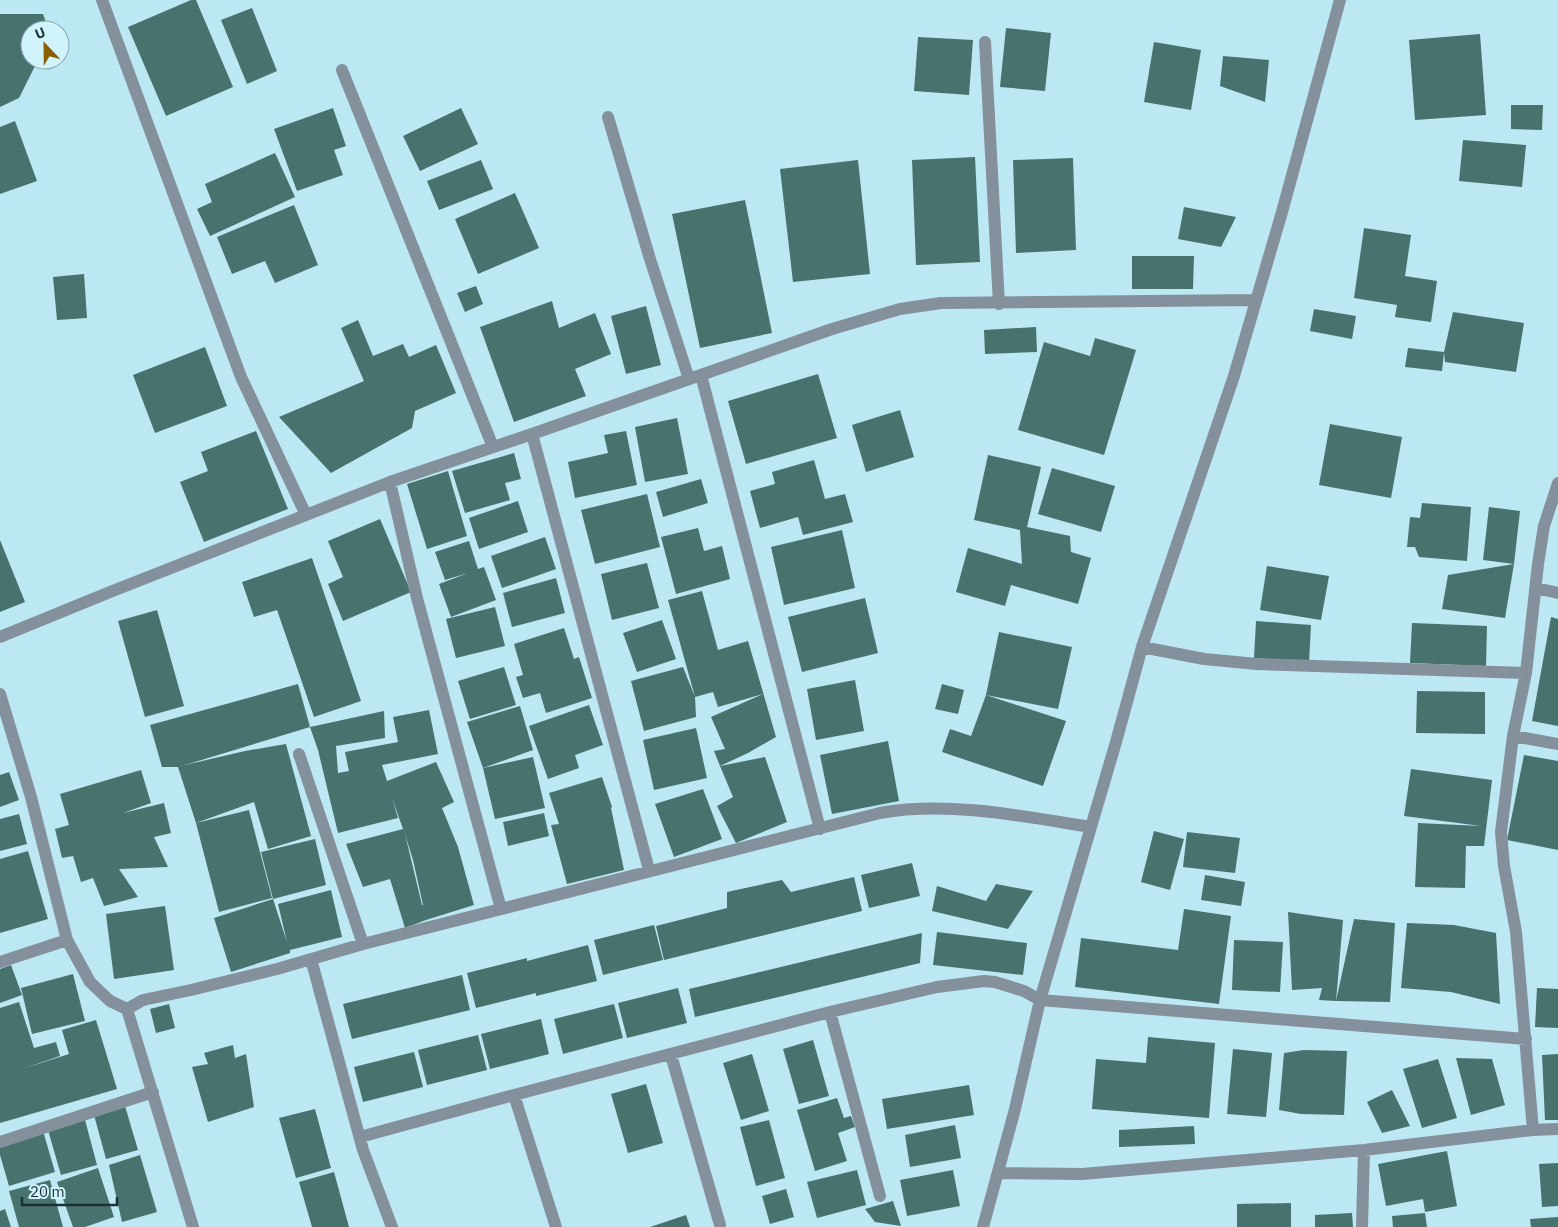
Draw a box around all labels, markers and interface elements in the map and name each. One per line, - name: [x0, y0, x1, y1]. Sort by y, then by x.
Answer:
- north arrow: [20, 20, 70, 70]
- text: U: [32, 23, 48, 43]
- scale bar: [22, 1174, 118, 1206]
- text: 20 m: [30, 1182, 65, 1201]

